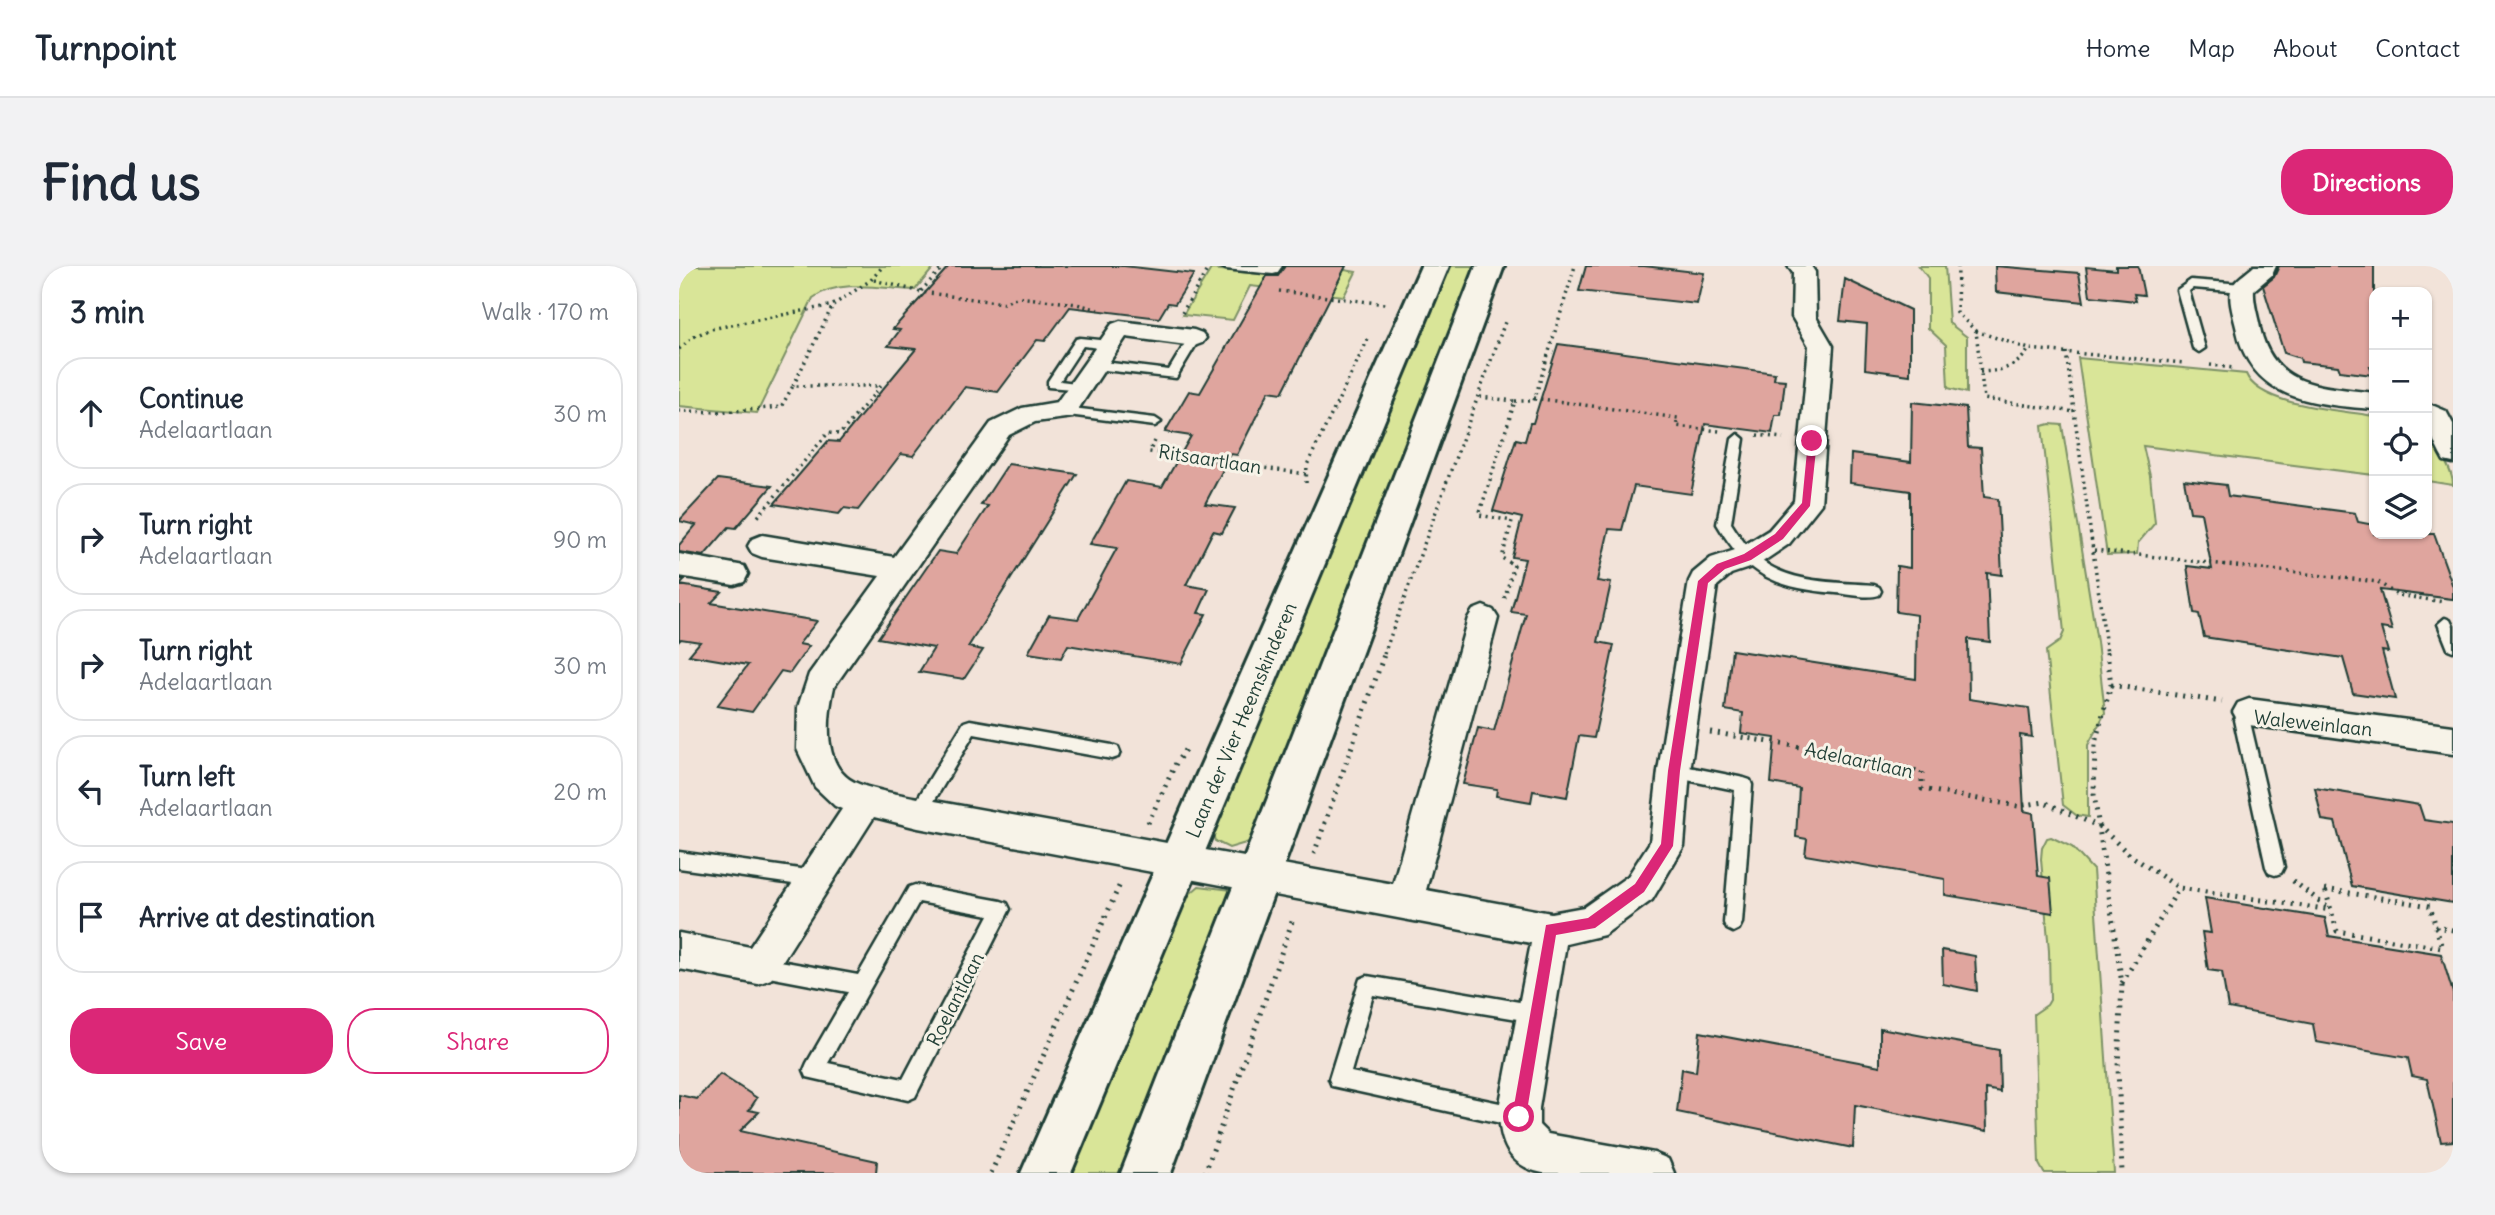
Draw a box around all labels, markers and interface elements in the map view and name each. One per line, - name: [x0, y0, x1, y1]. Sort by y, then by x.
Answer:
- text: Turnpoint: [35, 27, 176, 69]
- text: Home: [2086, 33, 2150, 63]
- text: Map: [2188, 33, 2235, 63]
- text: About: [2273, 33, 2337, 63]
- text: Contact: [2375, 33, 2460, 63]
- button: Directions: [2281, 149, 2453, 215]
- text: Find us: [42, 152, 200, 213]
- map controls: [2369, 287, 2432, 539]
- button: +: [2369, 287, 2432, 350]
- text: 3 min: [70, 293, 145, 331]
- text: Walk · 170 m: [482, 297, 609, 326]
- button: −: [2369, 350, 2432, 413]
- text: Continue: [139, 382, 244, 415]
- icon: ahead: [72, 394, 110, 432]
- text: 30 m: [553, 399, 607, 428]
- button: locate: [2369, 413, 2432, 476]
- text: Adelaartlaan: [139, 415, 273, 444]
- route end: [1796, 425, 1827, 456]
- street label: Ritsaartlaan: [1157, 439, 1263, 479]
- button: layers: [2369, 476, 2432, 539]
- text: Turn right: [139, 508, 252, 541]
- icon: right: [72, 520, 110, 558]
- text: 90 m: [553, 525, 607, 554]
- text: Adelaartlaan: [139, 541, 273, 570]
- street label: Laan der Vier Heemskinderen: [1180, 599, 1302, 841]
- text: Turn right: [139, 634, 252, 667]
- icon: right: [72, 646, 110, 684]
- text: 30 m: [553, 651, 607, 680]
- text: Adelaartlaan: [139, 667, 273, 696]
- street label: Waleweinlaan: [2252, 705, 2374, 741]
- street label: Adelaartlaan: [1802, 737, 1916, 783]
- text: Turn left: [139, 760, 235, 793]
- icon: left: [72, 772, 110, 810]
- text: 20 m: [554, 777, 607, 806]
- text: Adelaartlaan: [139, 793, 273, 822]
- icon: arrive: [72, 898, 110, 936]
- text: Arrive at destination: [139, 901, 375, 934]
- street label: Roelantlaan: [921, 948, 989, 1050]
- button: Save: [70, 1008, 333, 1074]
- button: Share: [347, 1008, 609, 1074]
- route start: [1503, 1101, 1534, 1132]

